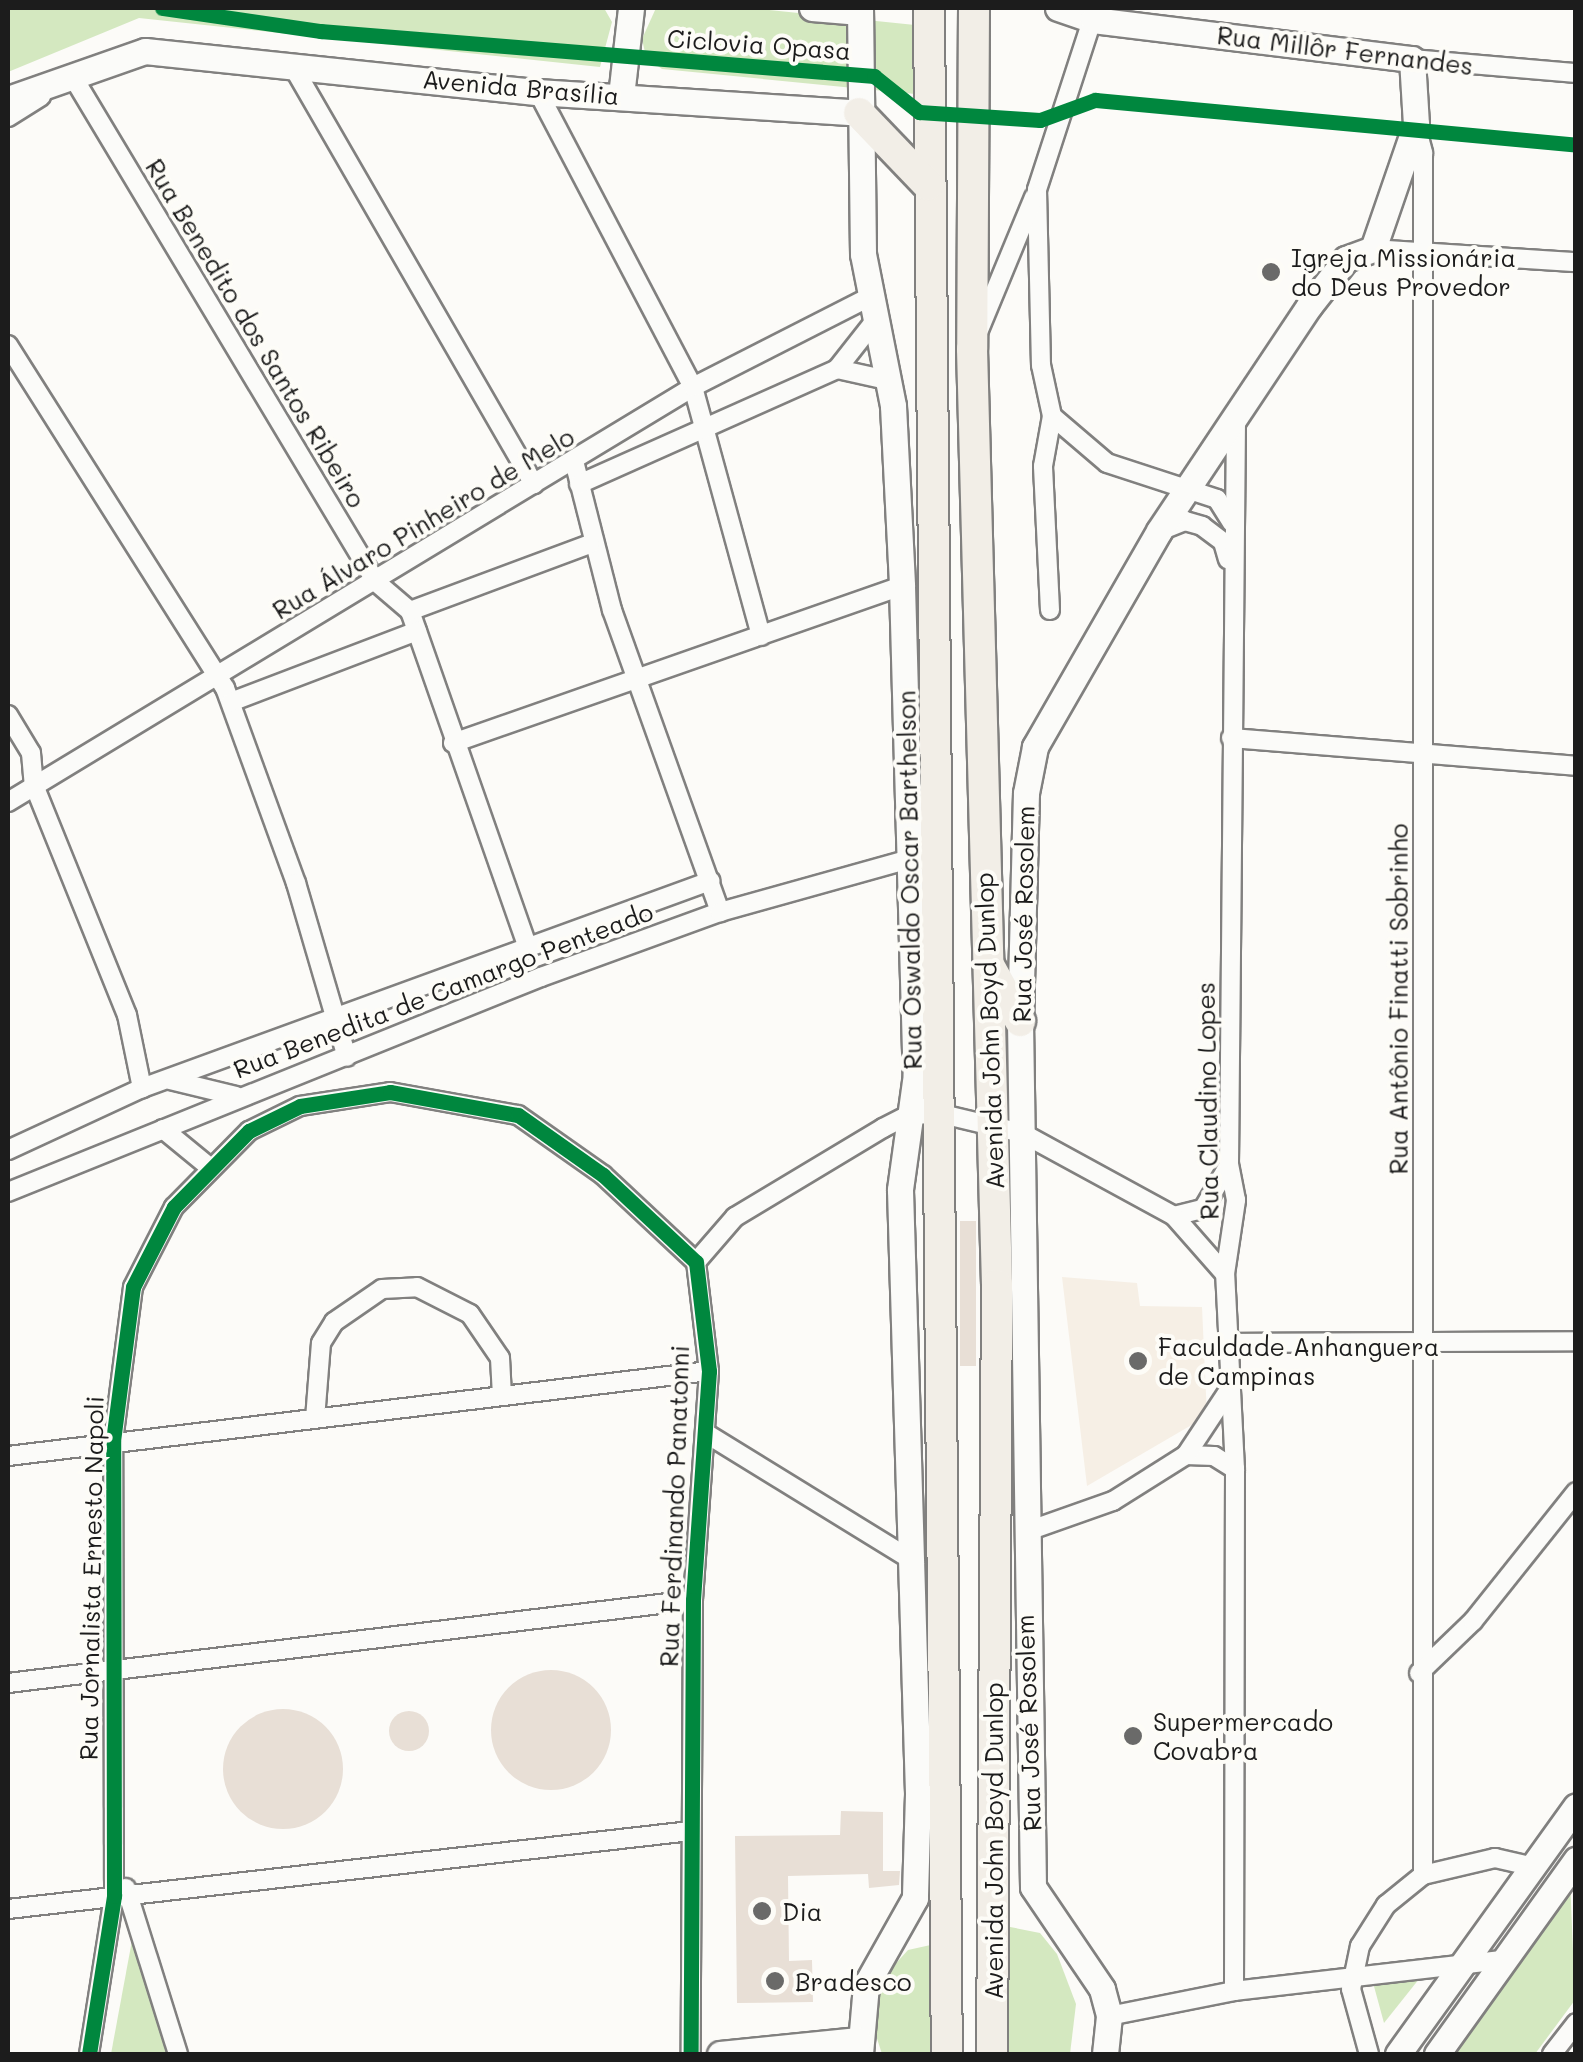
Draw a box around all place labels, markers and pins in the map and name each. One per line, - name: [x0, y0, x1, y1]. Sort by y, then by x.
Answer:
- place label: Igreja Missionária do Deus Provedor: [1291, 243, 1516, 302]
- marker: Igreja Missionária do Deus Provedor: [1260, 261, 1282, 283]
- place label: Faculdade Anhanguera de Campinas: [1158, 1332, 1439, 1391]
- marker: Faculdade Anhanguera de Campinas: [1127, 1350, 1149, 1372]
- place label: Supermercado Covabra: [1153, 1707, 1333, 1766]
- marker: Supermercado Covabra: [1122, 1725, 1144, 1747]
- place label: Dia: [782, 1896, 822, 1926]
- marker: Dia: [751, 1900, 773, 1922]
- place label: Bradesco: [795, 1966, 912, 1996]
- marker: Bradesco: [764, 1970, 786, 1992]

